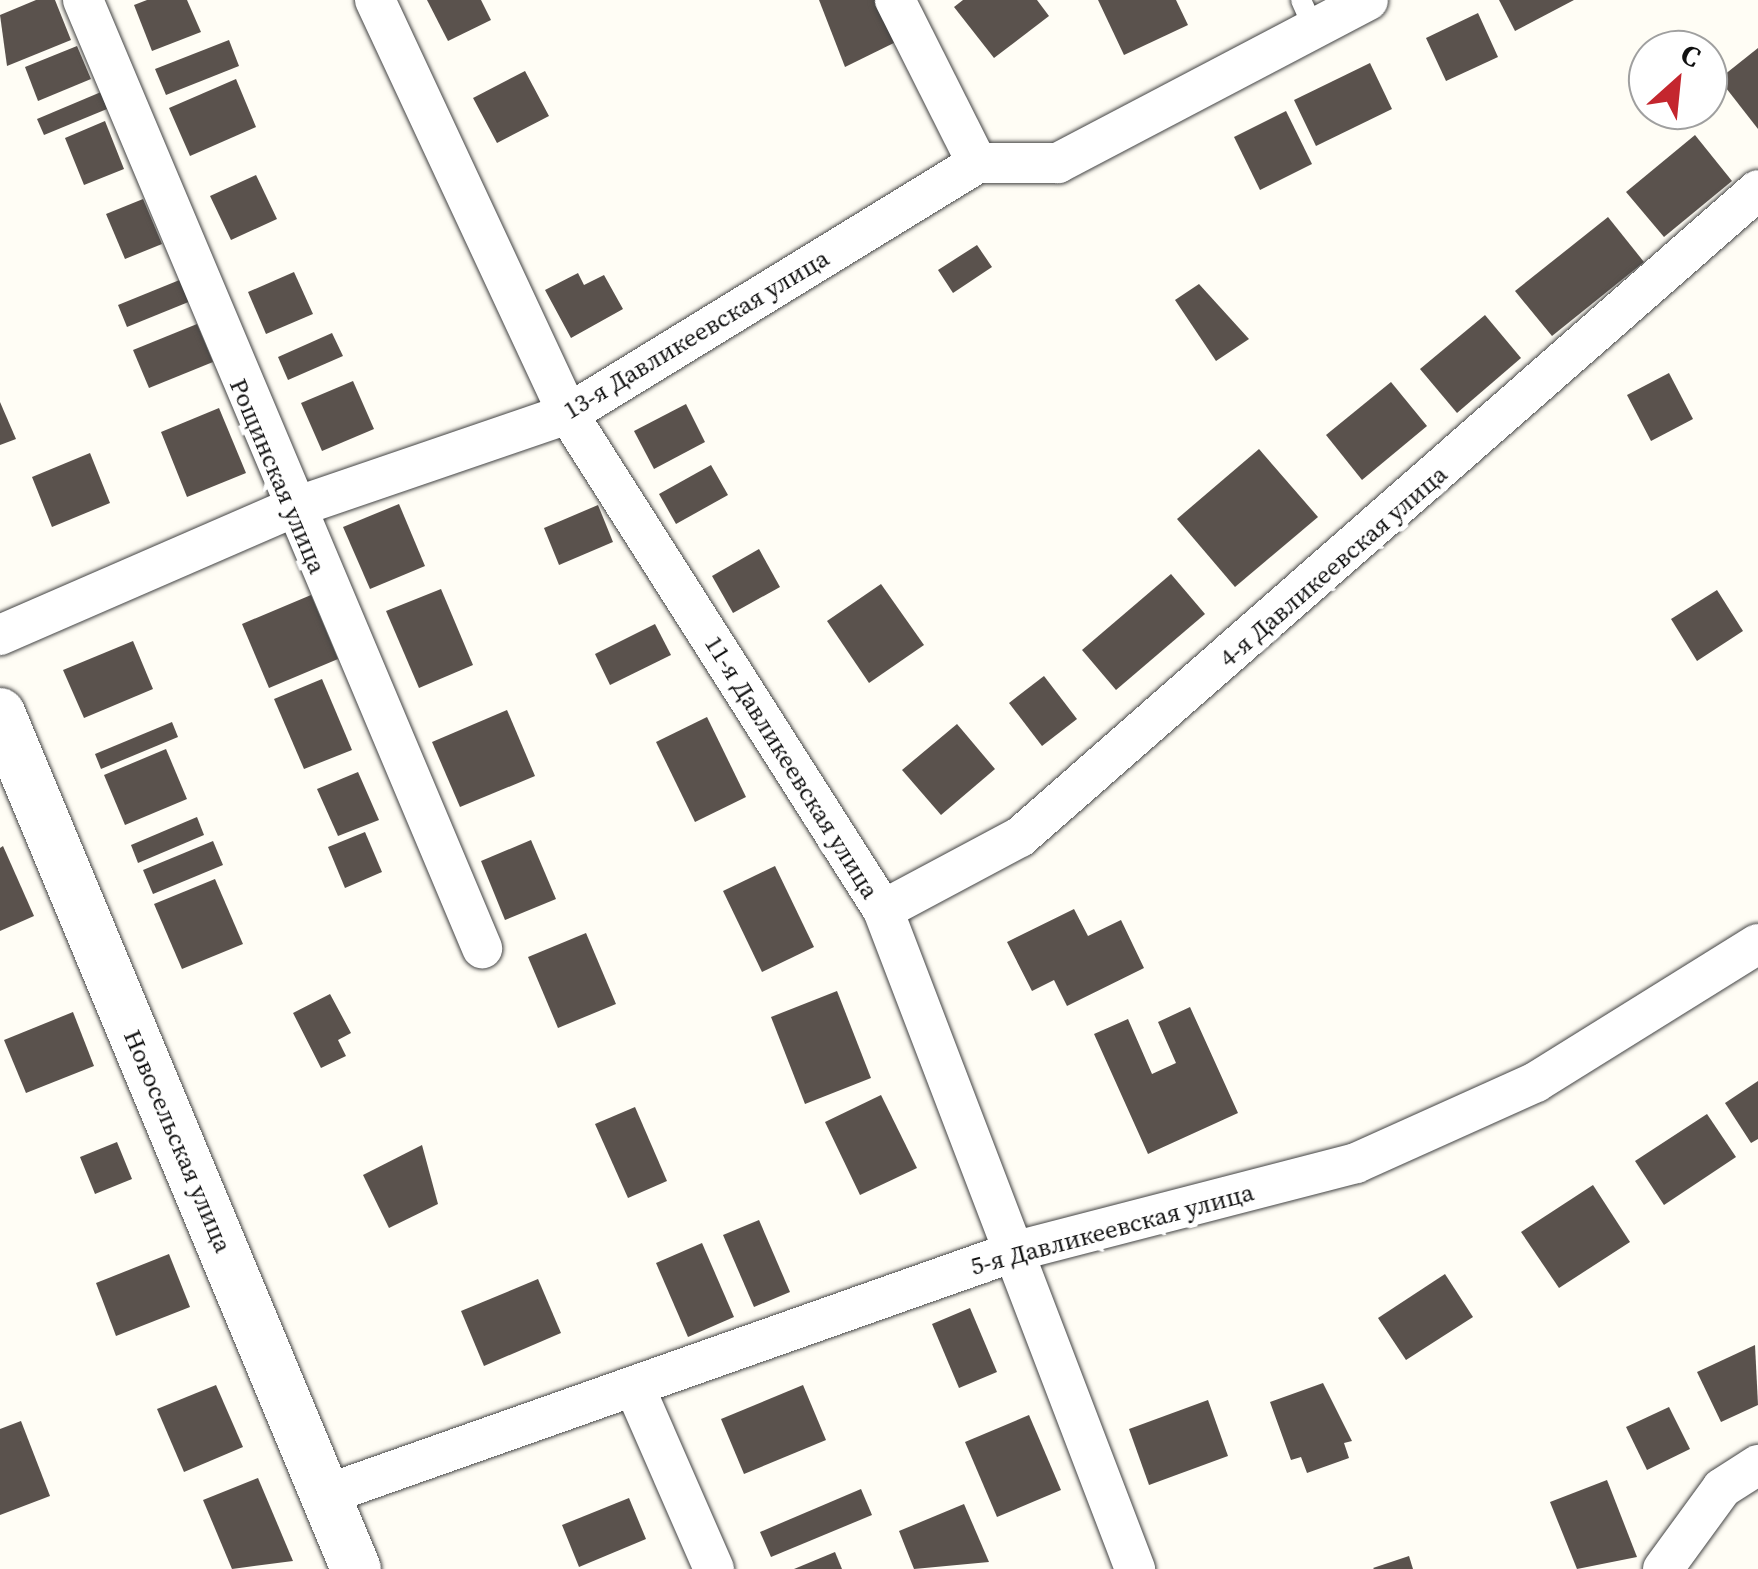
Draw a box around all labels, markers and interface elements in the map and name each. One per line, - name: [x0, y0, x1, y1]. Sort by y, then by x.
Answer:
- north arrow: [1628, 30, 1728, 130]
- text: С: [1674, 34, 1707, 76]
- street label: 13-я Давликеевская улица: [558, 243, 834, 425]
- street label: Рощинская улица: [223, 374, 333, 578]
- street label: 4-я Давликеевская улица: [1213, 459, 1453, 673]
- street label: 11-я Давликеевская улица: [699, 630, 885, 904]
- street label: Новосельская улица: [118, 1025, 238, 1257]
- street label: 5-я Давликеевская улица: [967, 1177, 1257, 1281]

